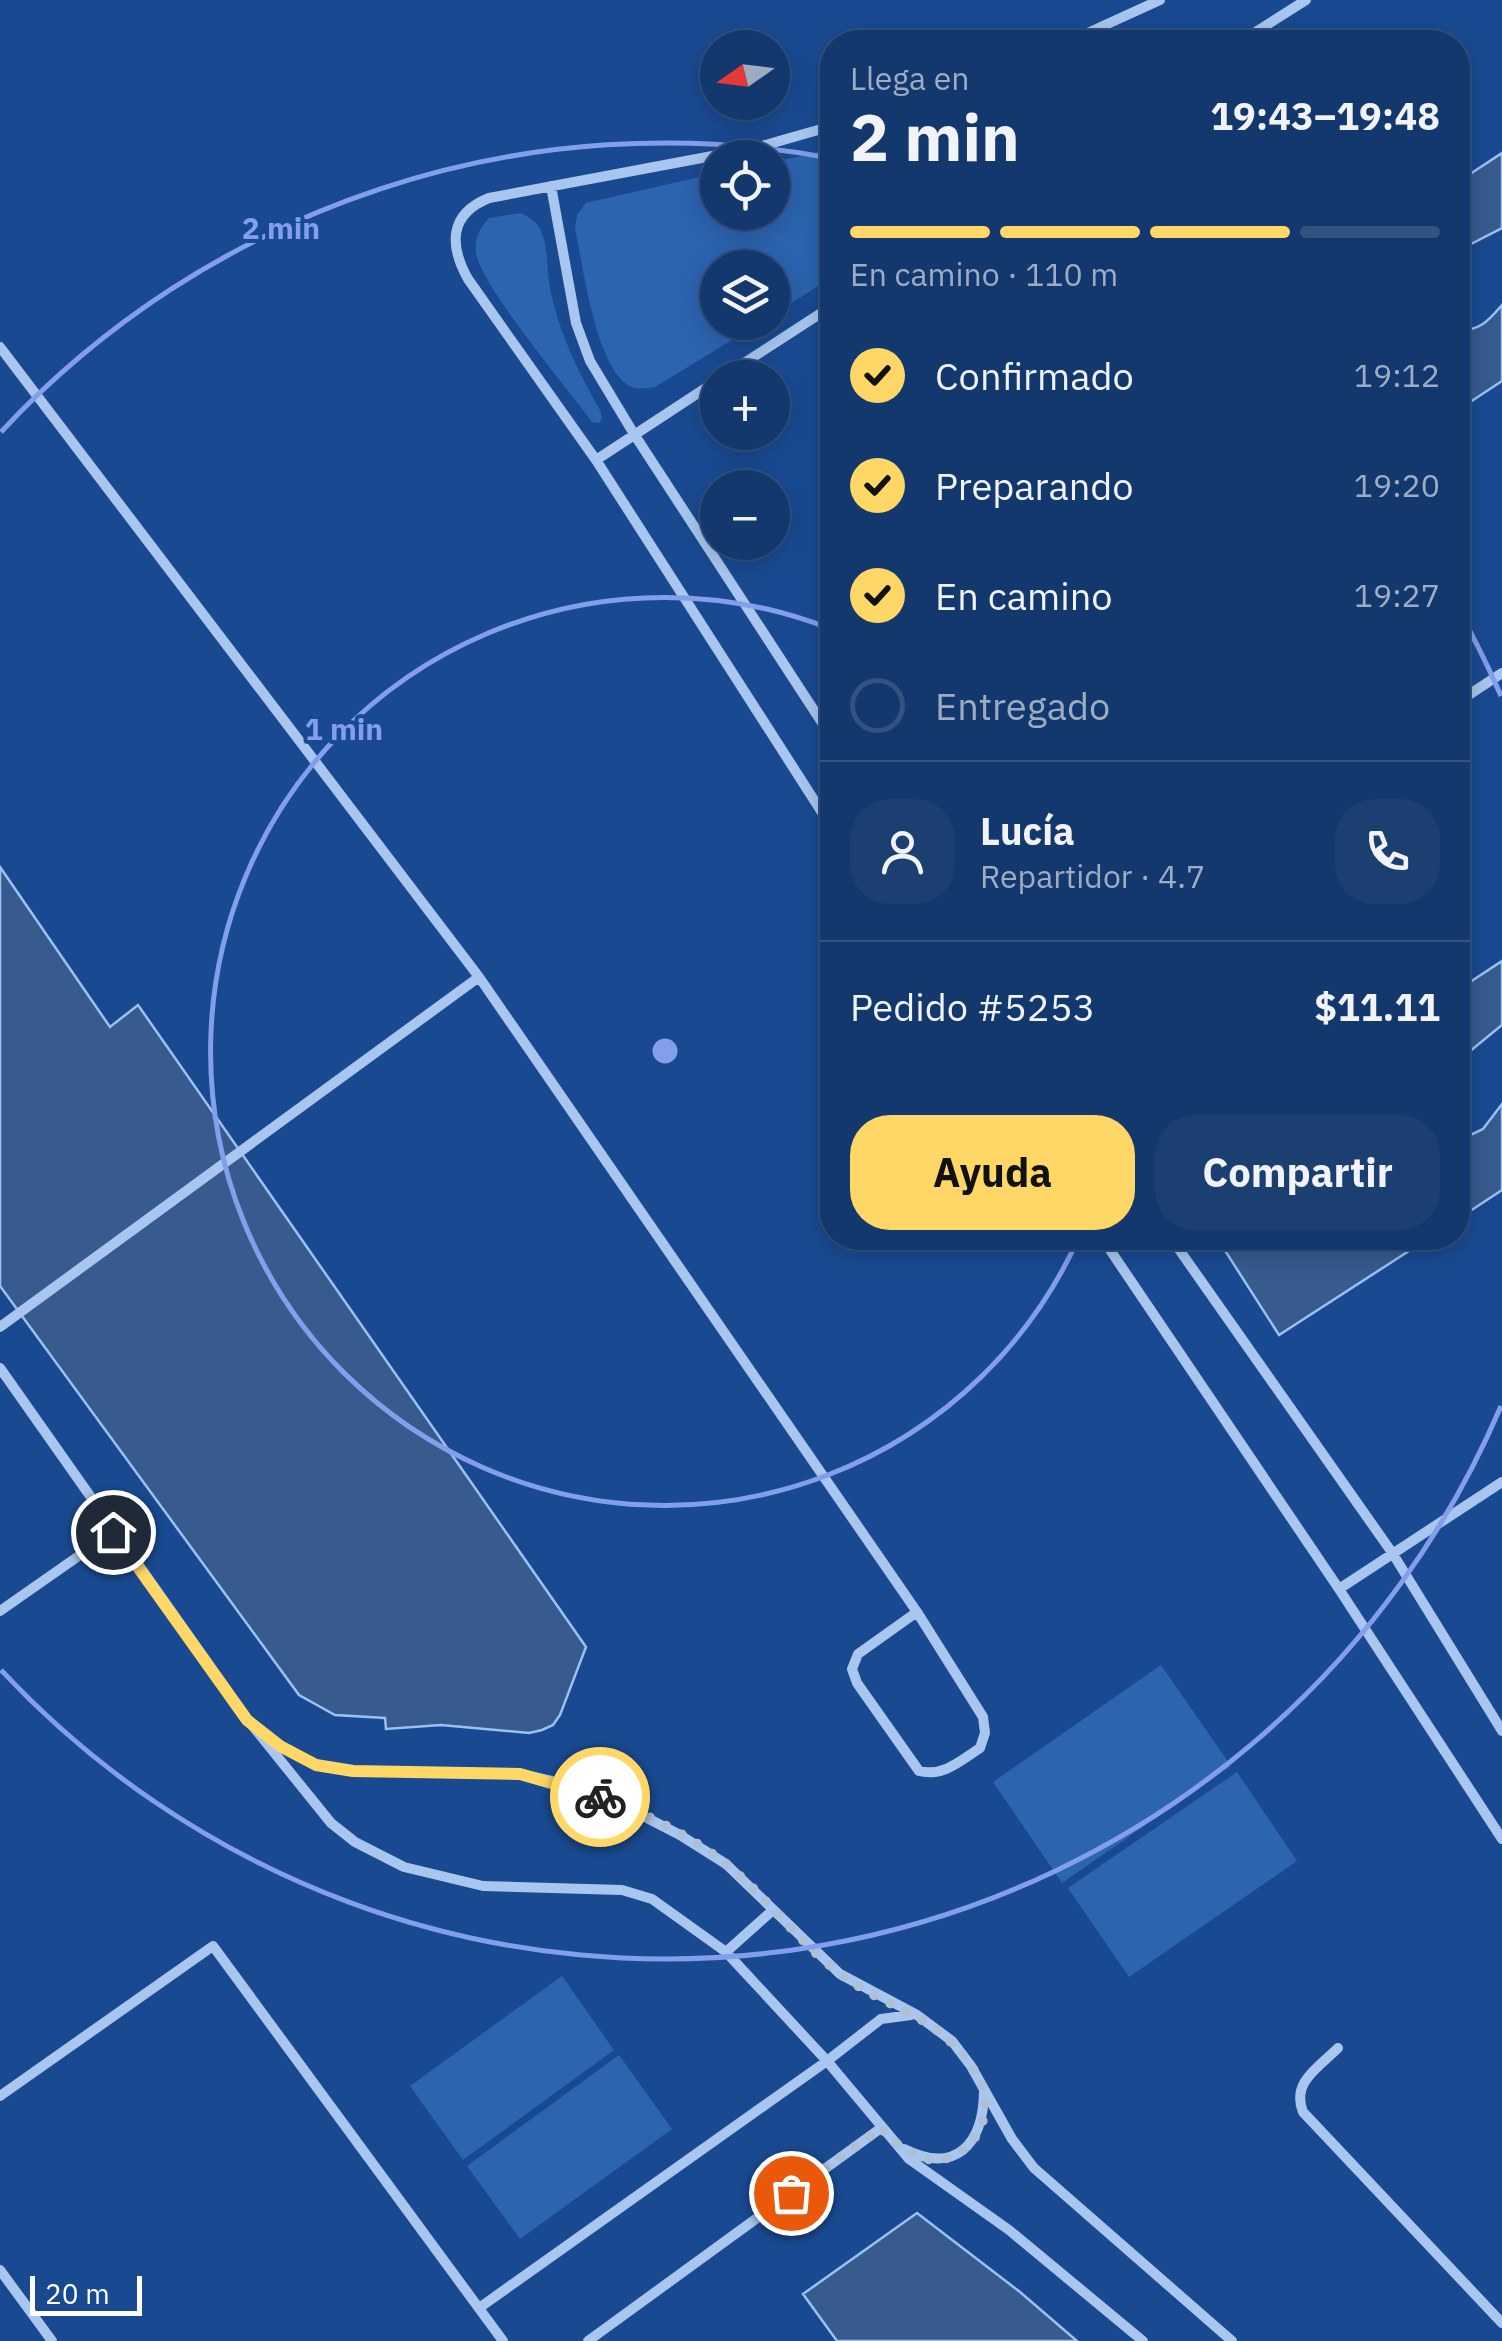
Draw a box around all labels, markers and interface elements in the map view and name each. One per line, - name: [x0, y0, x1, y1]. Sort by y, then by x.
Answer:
- north arrow: [700, 30, 790, 120]
- map controls: [700, 30, 790, 560]
- text: Llega en: [850, 57, 970, 99]
- text: 19:43–19:48: [1210, 91, 1440, 140]
- text: 2 min: [850, 94, 1020, 179]
- button: locate: [700, 140, 790, 230]
- text: 2 min: [242, 208, 320, 247]
- button: layers: [700, 250, 790, 340]
- text: En camino · 110 m: [850, 253, 1118, 295]
- icon: check: [850, 348, 905, 403]
- text: Confirmado: [935, 351, 1134, 400]
- text: 19:12: [1354, 354, 1440, 396]
- button: +: [700, 360, 790, 450]
- icon: check: [850, 458, 905, 513]
- text: Preparando: [935, 461, 1134, 510]
- text: 19:20: [1354, 464, 1440, 506]
- button: −: [700, 470, 790, 560]
- icon: check: [850, 568, 905, 623]
- text: En camino: [935, 571, 1113, 620]
- text: 19:27: [1354, 574, 1440, 616]
- text: Entregado: [935, 681, 1110, 730]
- text: 1 min: [305, 709, 383, 748]
- button: person: [850, 799, 955, 904]
- button: phone: [1335, 799, 1440, 904]
- text: Lucía: [980, 806, 1075, 855]
- text: Repartidor · 4.7: [980, 855, 1205, 897]
- text: Pedido #5253: [850, 982, 1095, 1031]
- text: $11.11: [1314, 982, 1440, 1031]
- centre of rings: [647, 1033, 683, 1069]
- button: Ayuda: [850, 1115, 1135, 1230]
- button: Compartir: [1155, 1115, 1440, 1230]
- pin: [71, 1490, 156, 1575]
- icon: home: [86, 1505, 141, 1560]
- courier: [550, 1747, 650, 1847]
- icon: bike: [573, 1770, 628, 1825]
- pin: [749, 2151, 834, 2236]
- icon: bag: [764, 2166, 819, 2221]
- scale bar: [30, 2271, 142, 2316]
- text: 20 m: [45, 2275, 110, 2312]

